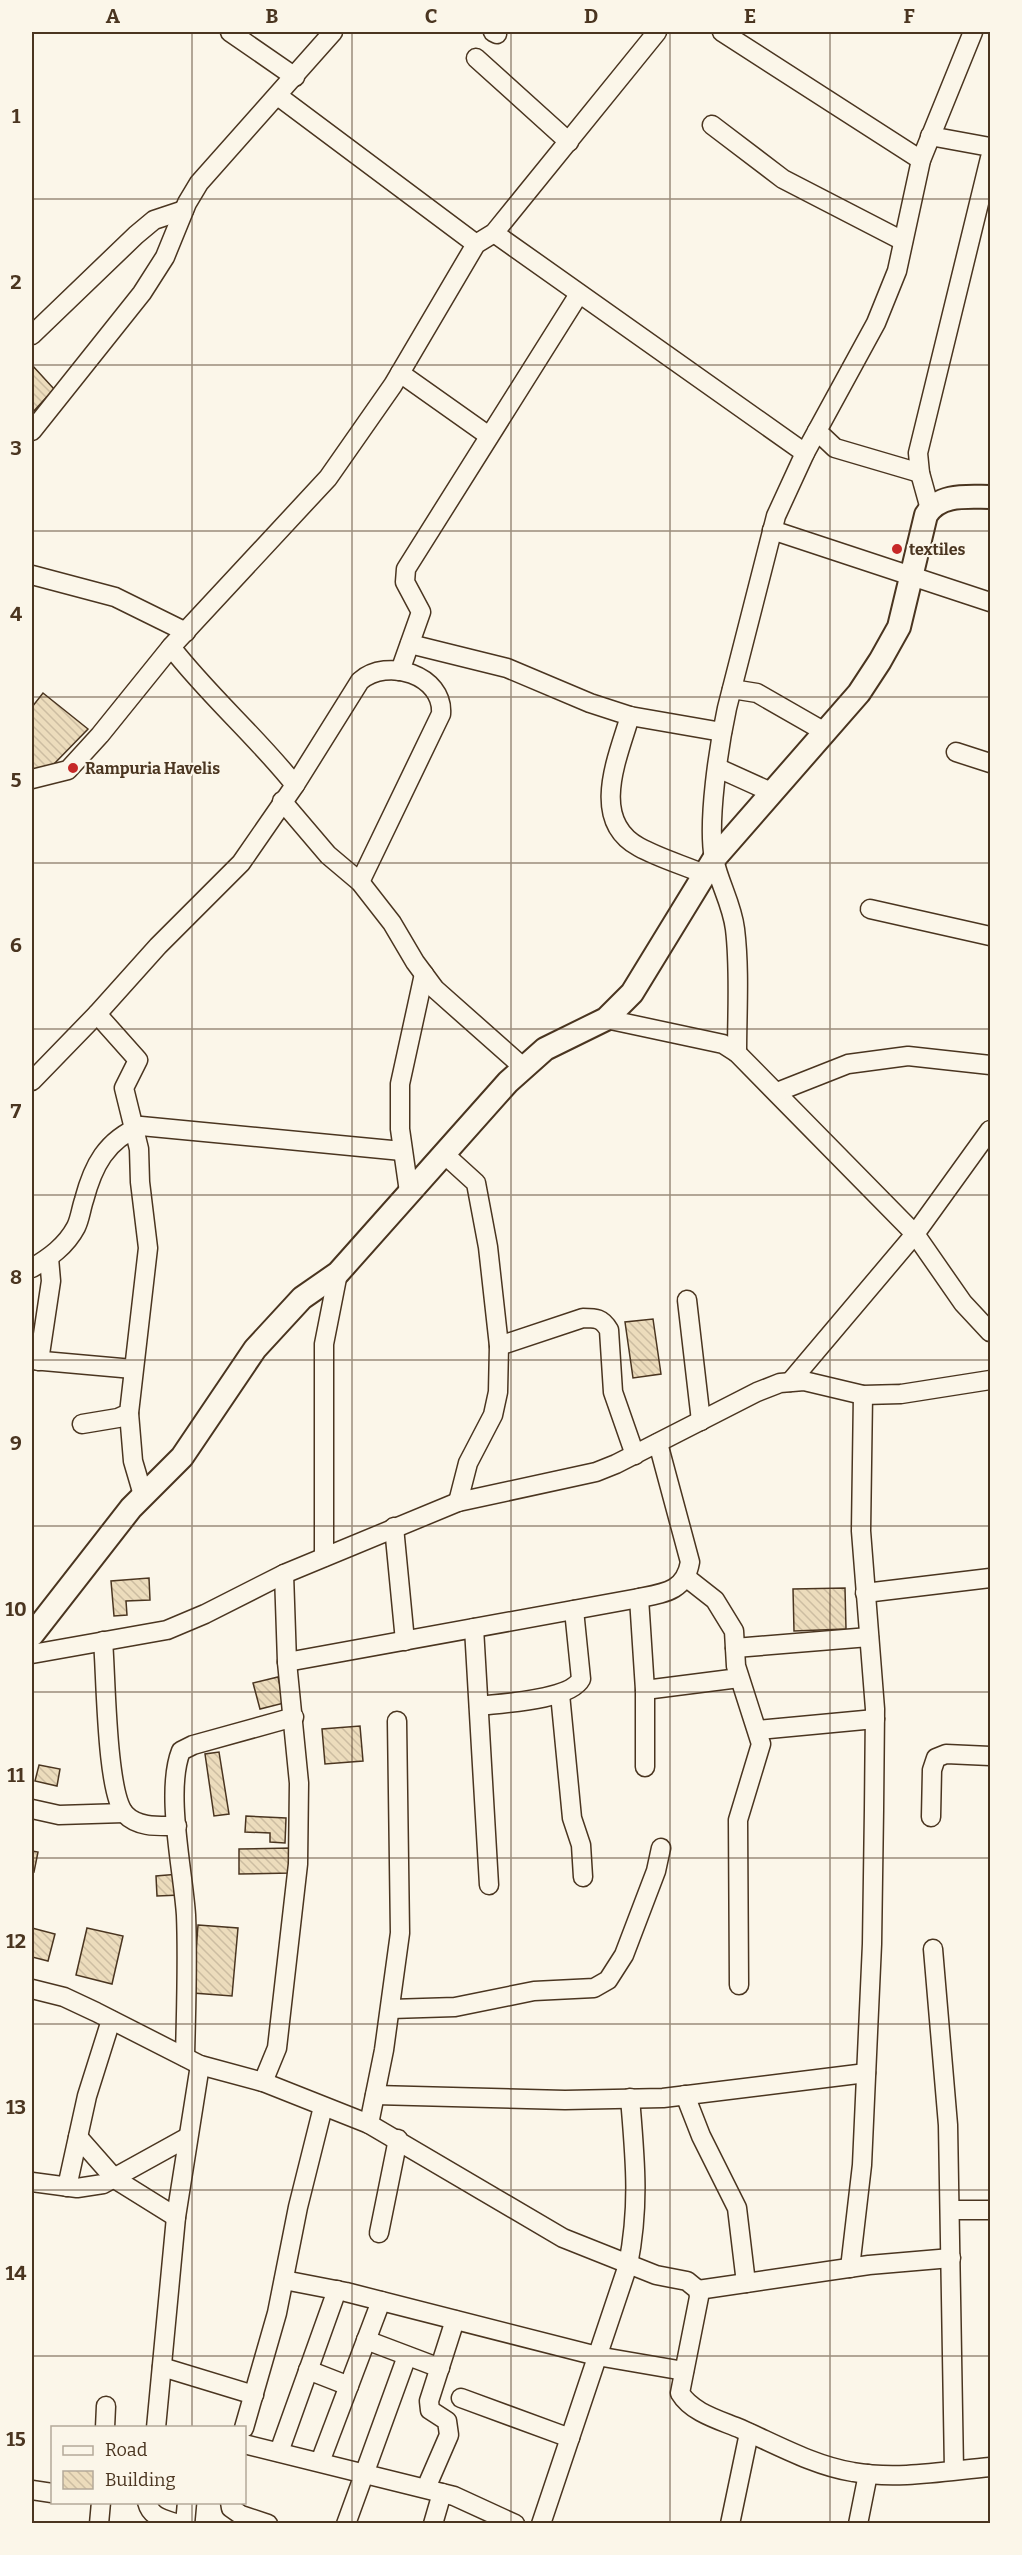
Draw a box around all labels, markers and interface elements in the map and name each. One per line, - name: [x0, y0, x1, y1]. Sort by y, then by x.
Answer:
- text: A: [106, 4, 121, 28]
- text: B: [266, 4, 279, 28]
- text: C: [425, 4, 437, 28]
- text: D: [584, 4, 598, 28]
- text: E: [744, 4, 756, 28]
- text: F: [903, 4, 915, 28]
- text: 1: [12, 104, 21, 128]
- text: 2: [10, 270, 22, 294]
- text: 3: [10, 436, 22, 460]
- place label: textiles: [909, 540, 966, 559]
- marker: textiles: [890, 542, 904, 556]
- text: 4: [10, 602, 22, 626]
- place label: Rampuria Havelis: [85, 759, 220, 778]
- marker: Rampuria Havelis: [66, 761, 80, 775]
- text: 5: [11, 768, 22, 792]
- text: 6: [10, 933, 22, 957]
- text: 7: [11, 1099, 22, 1123]
- text: 8: [10, 1265, 22, 1289]
- text: 9: [10, 1431, 22, 1455]
- text: 10: [5, 1597, 27, 1621]
- text: 11: [7, 1763, 25, 1787]
- text: 12: [6, 1929, 26, 1953]
- text: 13: [6, 2095, 26, 2119]
- text: 14: [6, 2261, 26, 2285]
- legend: [51, 2426, 246, 2504]
- text: 15: [6, 2427, 26, 2451]
- text: Road: [105, 2439, 148, 2461]
- text: Building: [105, 2469, 176, 2491]

